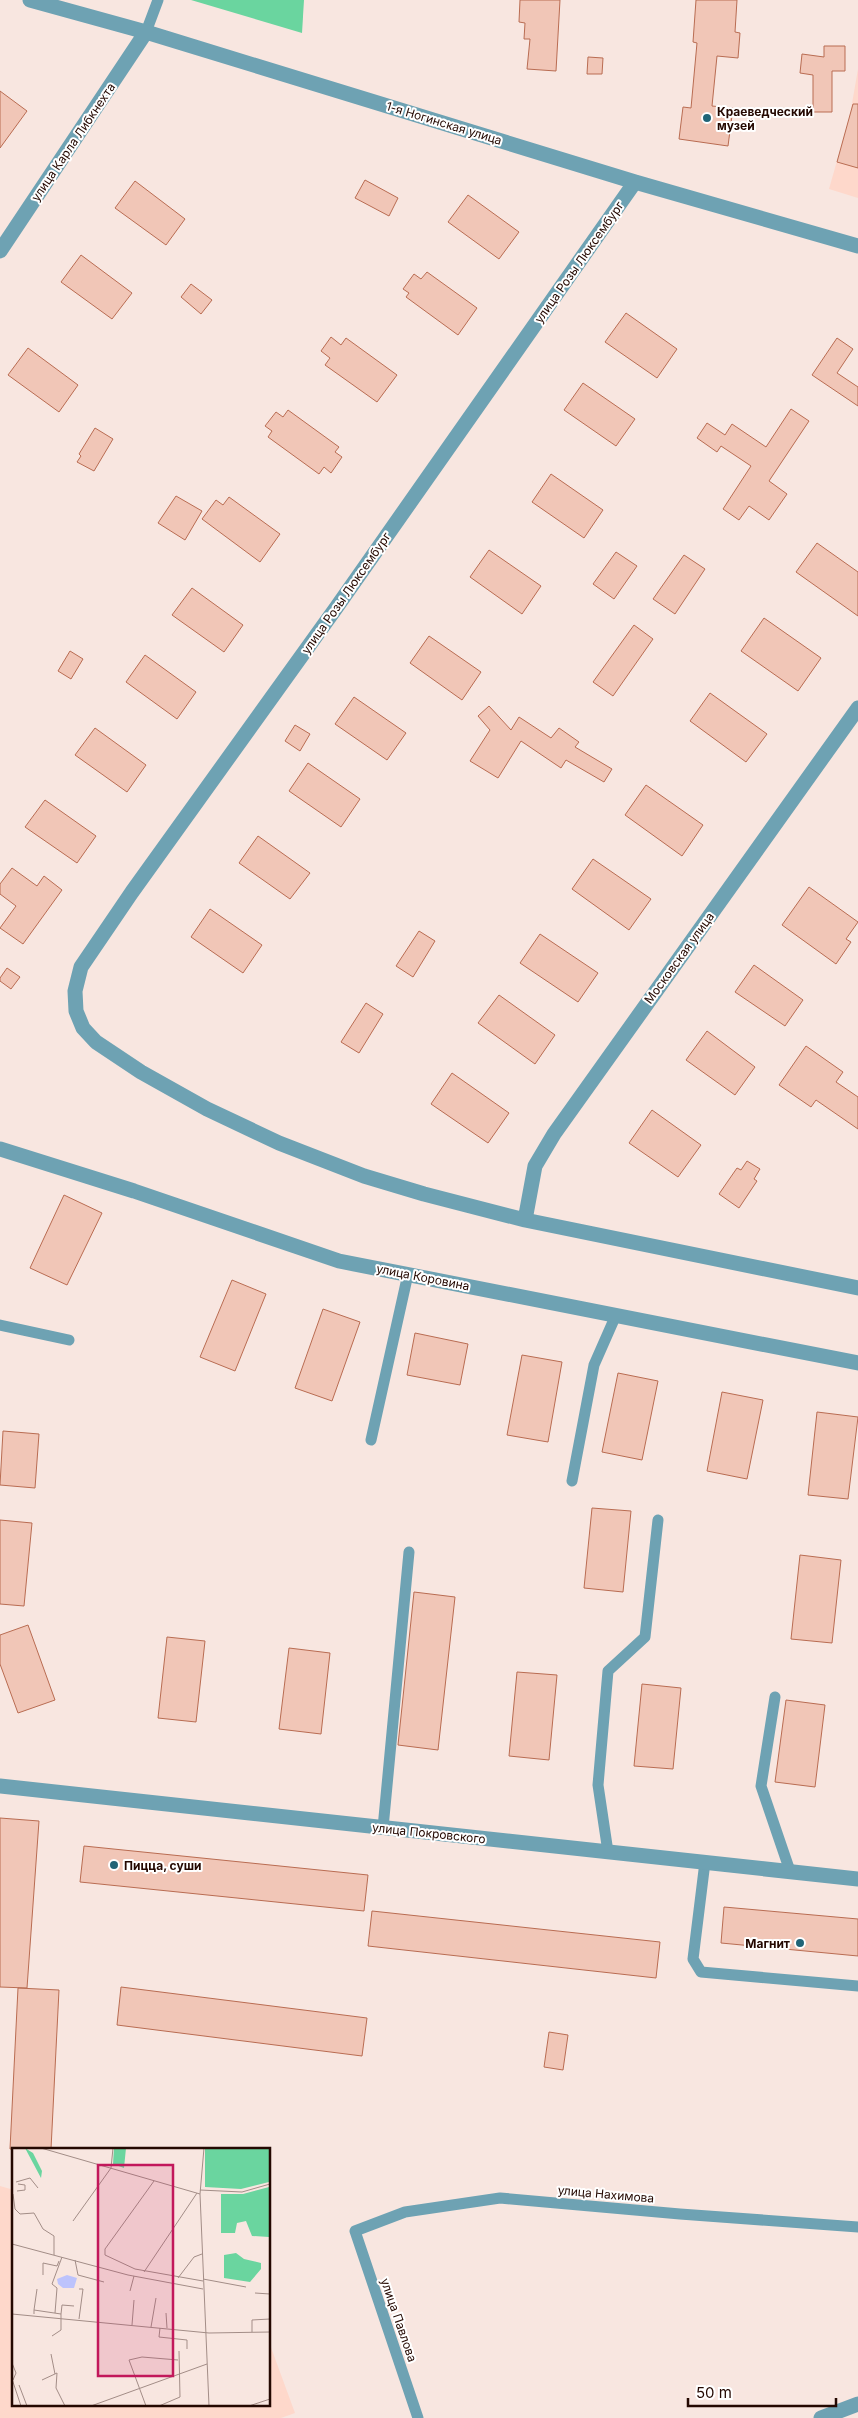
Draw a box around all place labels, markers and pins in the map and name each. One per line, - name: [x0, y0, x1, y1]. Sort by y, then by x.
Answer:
- place label: Краеведческий музей: [717, 104, 813, 133]
- marker: Краеведческий музей: [701, 112, 713, 124]
- place label: Пицца, суши: [124, 1858, 201, 1873]
- marker: Пицца, суши: [108, 1859, 120, 1871]
- place label: Магнит: [745, 1936, 790, 1951]
- marker: Магнит: [794, 1937, 806, 1949]

